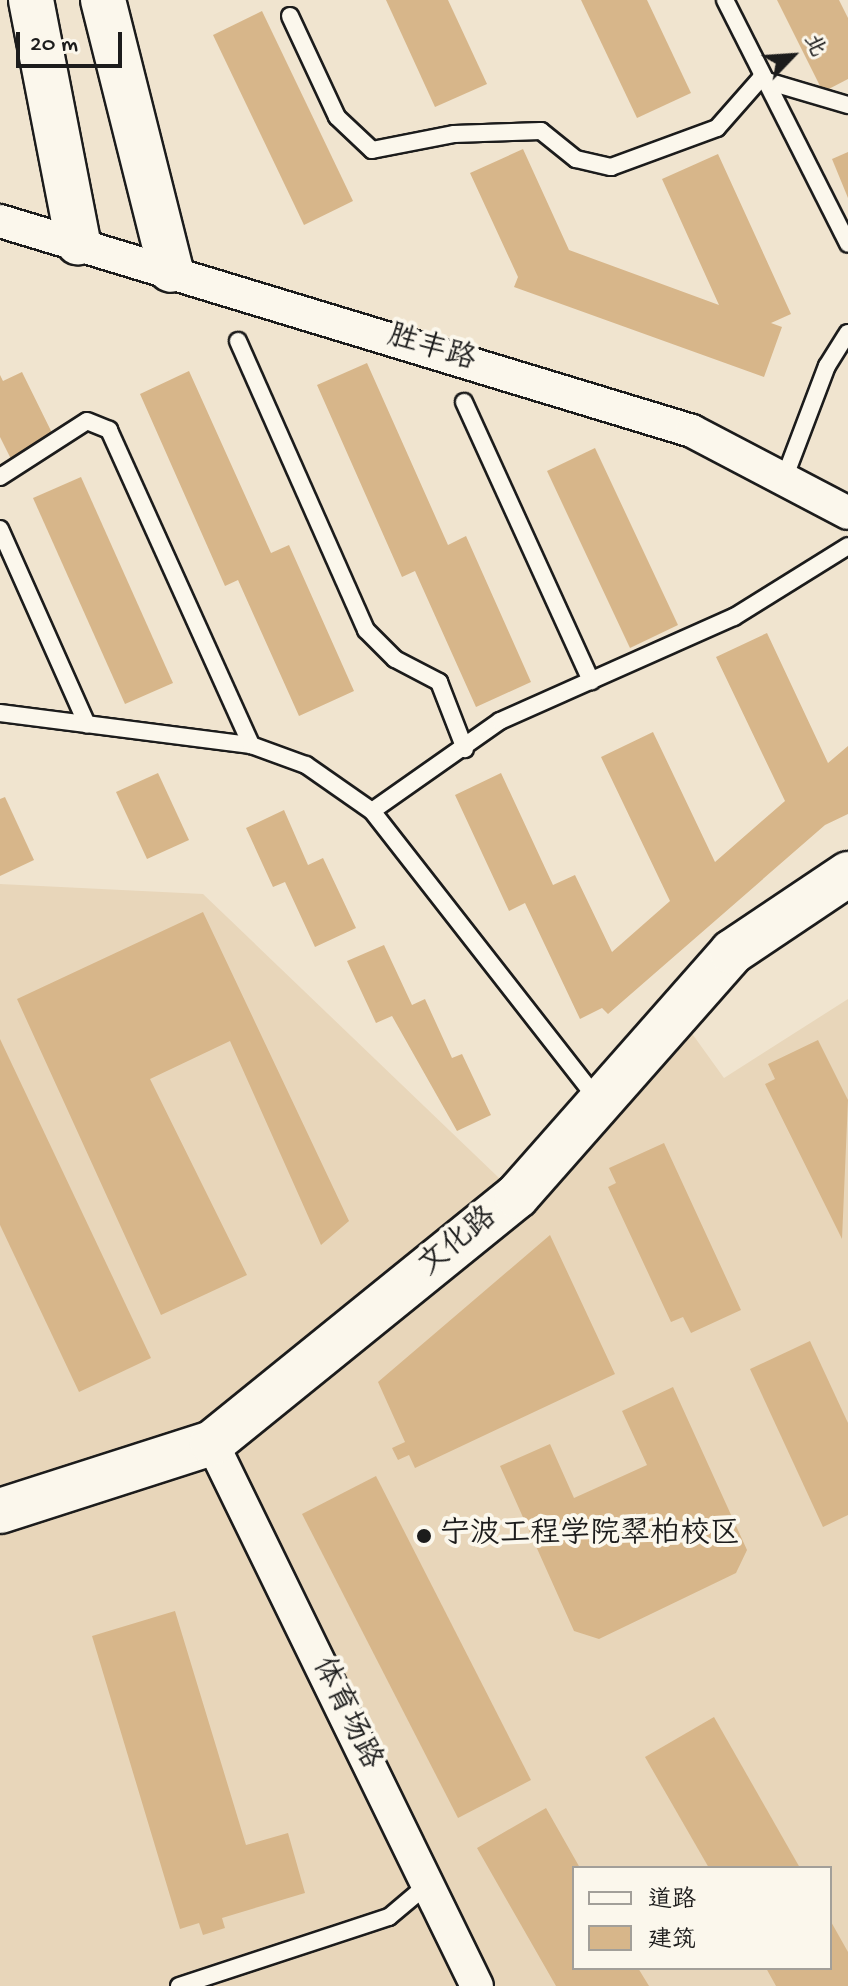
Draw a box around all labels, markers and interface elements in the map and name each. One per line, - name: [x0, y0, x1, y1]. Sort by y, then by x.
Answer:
- scale bar: [20, 16, 126, 66]
- north arrow: [752, 16, 832, 96]
- text: 北: [797, 30, 830, 61]
- text: 20 m: [30, 31, 78, 60]
- street label: 胜丰路: [383, 320, 479, 380]
- street label: 文化路: [413, 1201, 505, 1285]
- place label: 宁波工程学院翠柏校区: [440, 1518, 740, 1554]
- marker: 宁波工程学院翠柏校区: [415, 1527, 433, 1545]
- street label: 体育场路: [303, 1652, 387, 1776]
- legend: [572, 1866, 832, 1970]
- text: 道路: [648, 1887, 696, 1916]
- text: 建筑: [648, 1927, 696, 1956]

